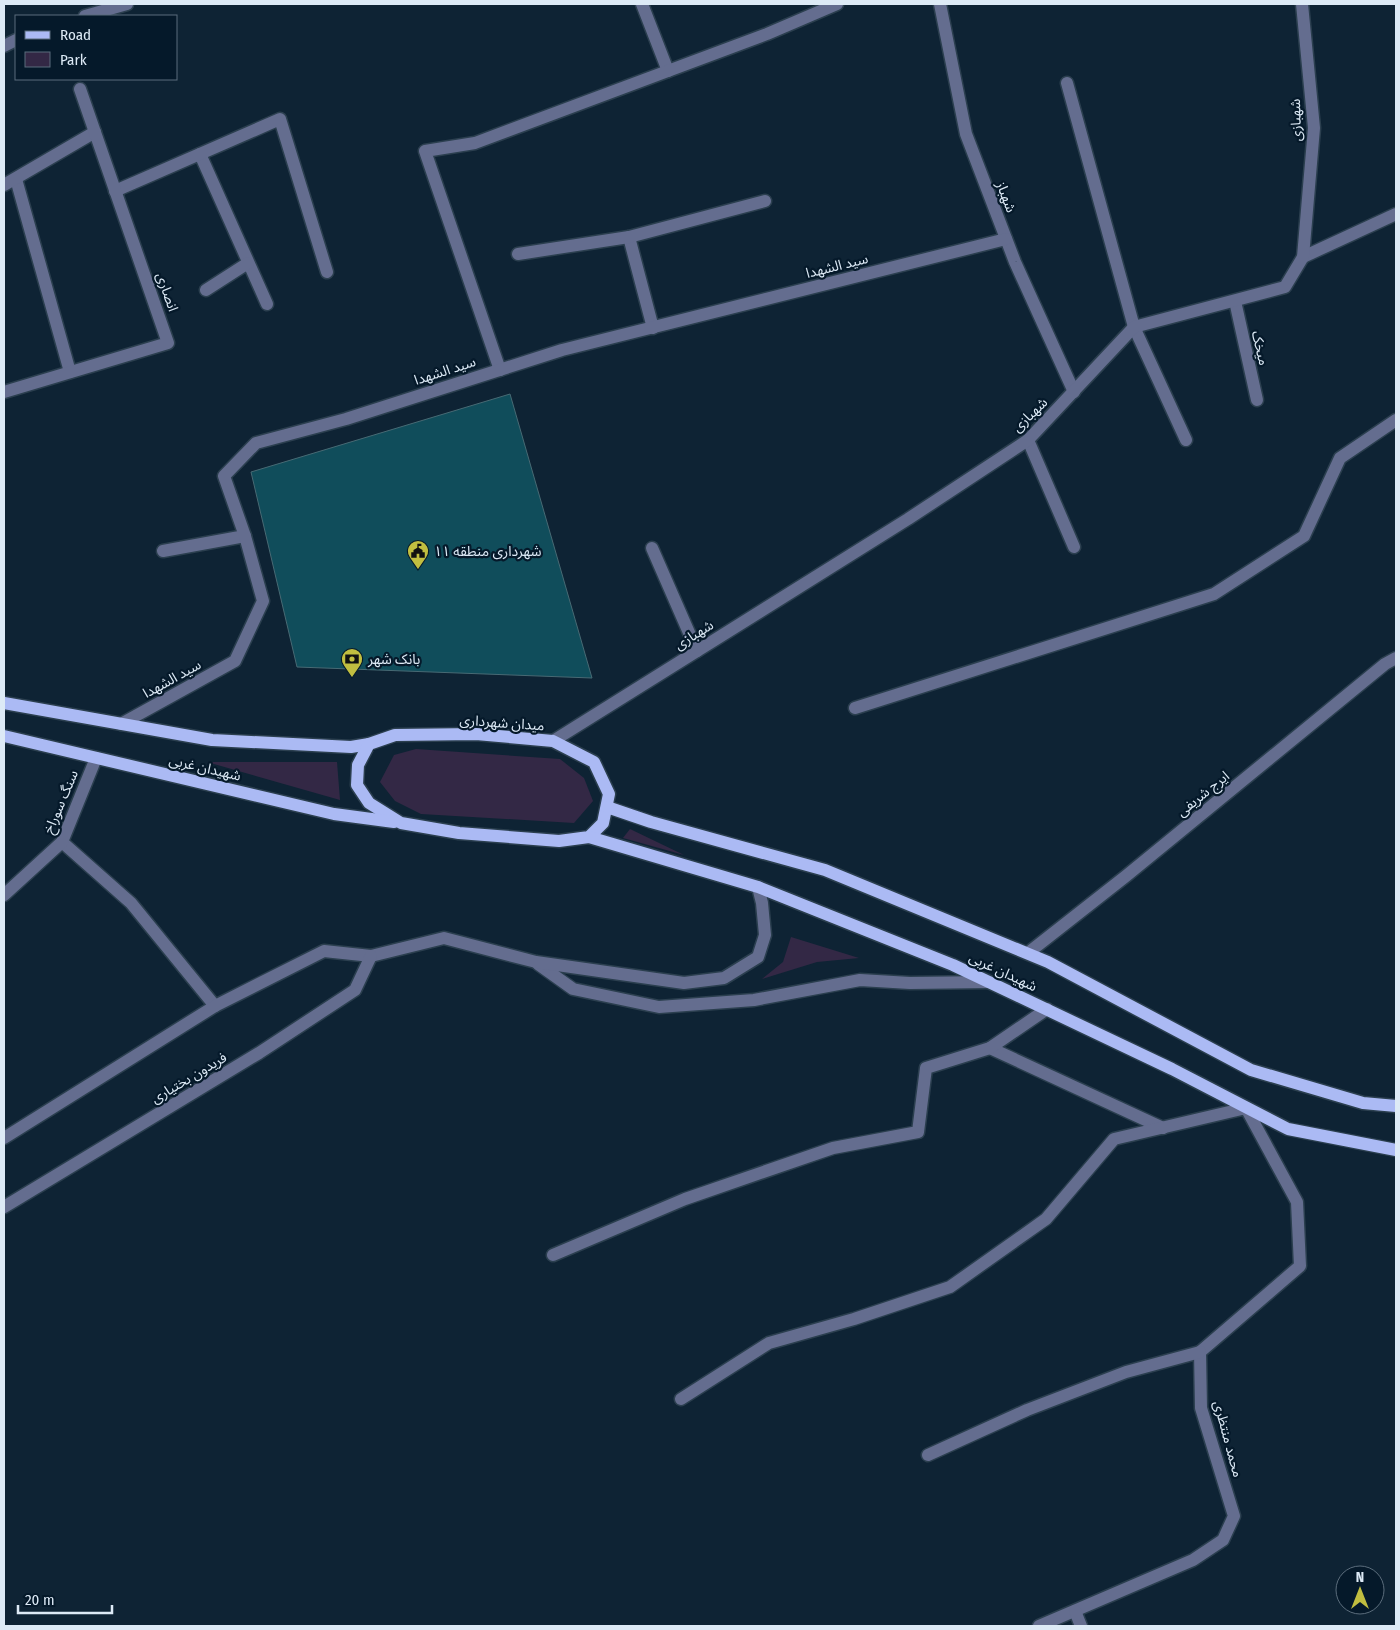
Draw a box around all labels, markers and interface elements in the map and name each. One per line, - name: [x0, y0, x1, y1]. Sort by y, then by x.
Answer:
- legend: [15, 15, 178, 80]
- text: Road: [60, 26, 91, 44]
- text: Park: [60, 51, 87, 69]
- street label: شهبازی: [1287, 98, 1305, 142]
- street label: شهباز: [992, 178, 1020, 215]
- street label: سید الشهدا: [804, 250, 870, 282]
- street label: انصاری: [152, 270, 182, 314]
- street label: میخک: [1248, 329, 1272, 367]
- street label: سید الشهدا: [412, 353, 478, 389]
- street label: شهبازی: [1009, 394, 1051, 436]
- public building icon: شهرداری منطقه ۱۱: [406, 539, 430, 570]
- place label: شهرداری منطقه ۱۱: [434, 543, 541, 560]
- street label: شهبازی: [671, 616, 717, 654]
- bank icon: بانک شهر: [340, 647, 364, 678]
- place label: بانک شهر: [367, 651, 420, 668]
- street label: سید الشهدا: [140, 656, 204, 702]
- street label: میدان شهرداری: [459, 712, 545, 734]
- street label: شهیدان غربی: [167, 751, 243, 785]
- street label: سنگ سوراخ: [40, 768, 84, 837]
- street label: ایرج شریفی: [1173, 768, 1234, 822]
- street label: شهیدان غربی: [966, 949, 1040, 995]
- street label: فریدون بختیاری: [148, 1049, 230, 1107]
- street label: محمد منتظری: [1210, 1399, 1246, 1479]
- north arrow: [1335, 1565, 1385, 1615]
- text: N: [1356, 1569, 1364, 1586]
- scale bar: [18, 1582, 111, 1614]
- text: 20 m: [25, 1591, 55, 1609]

